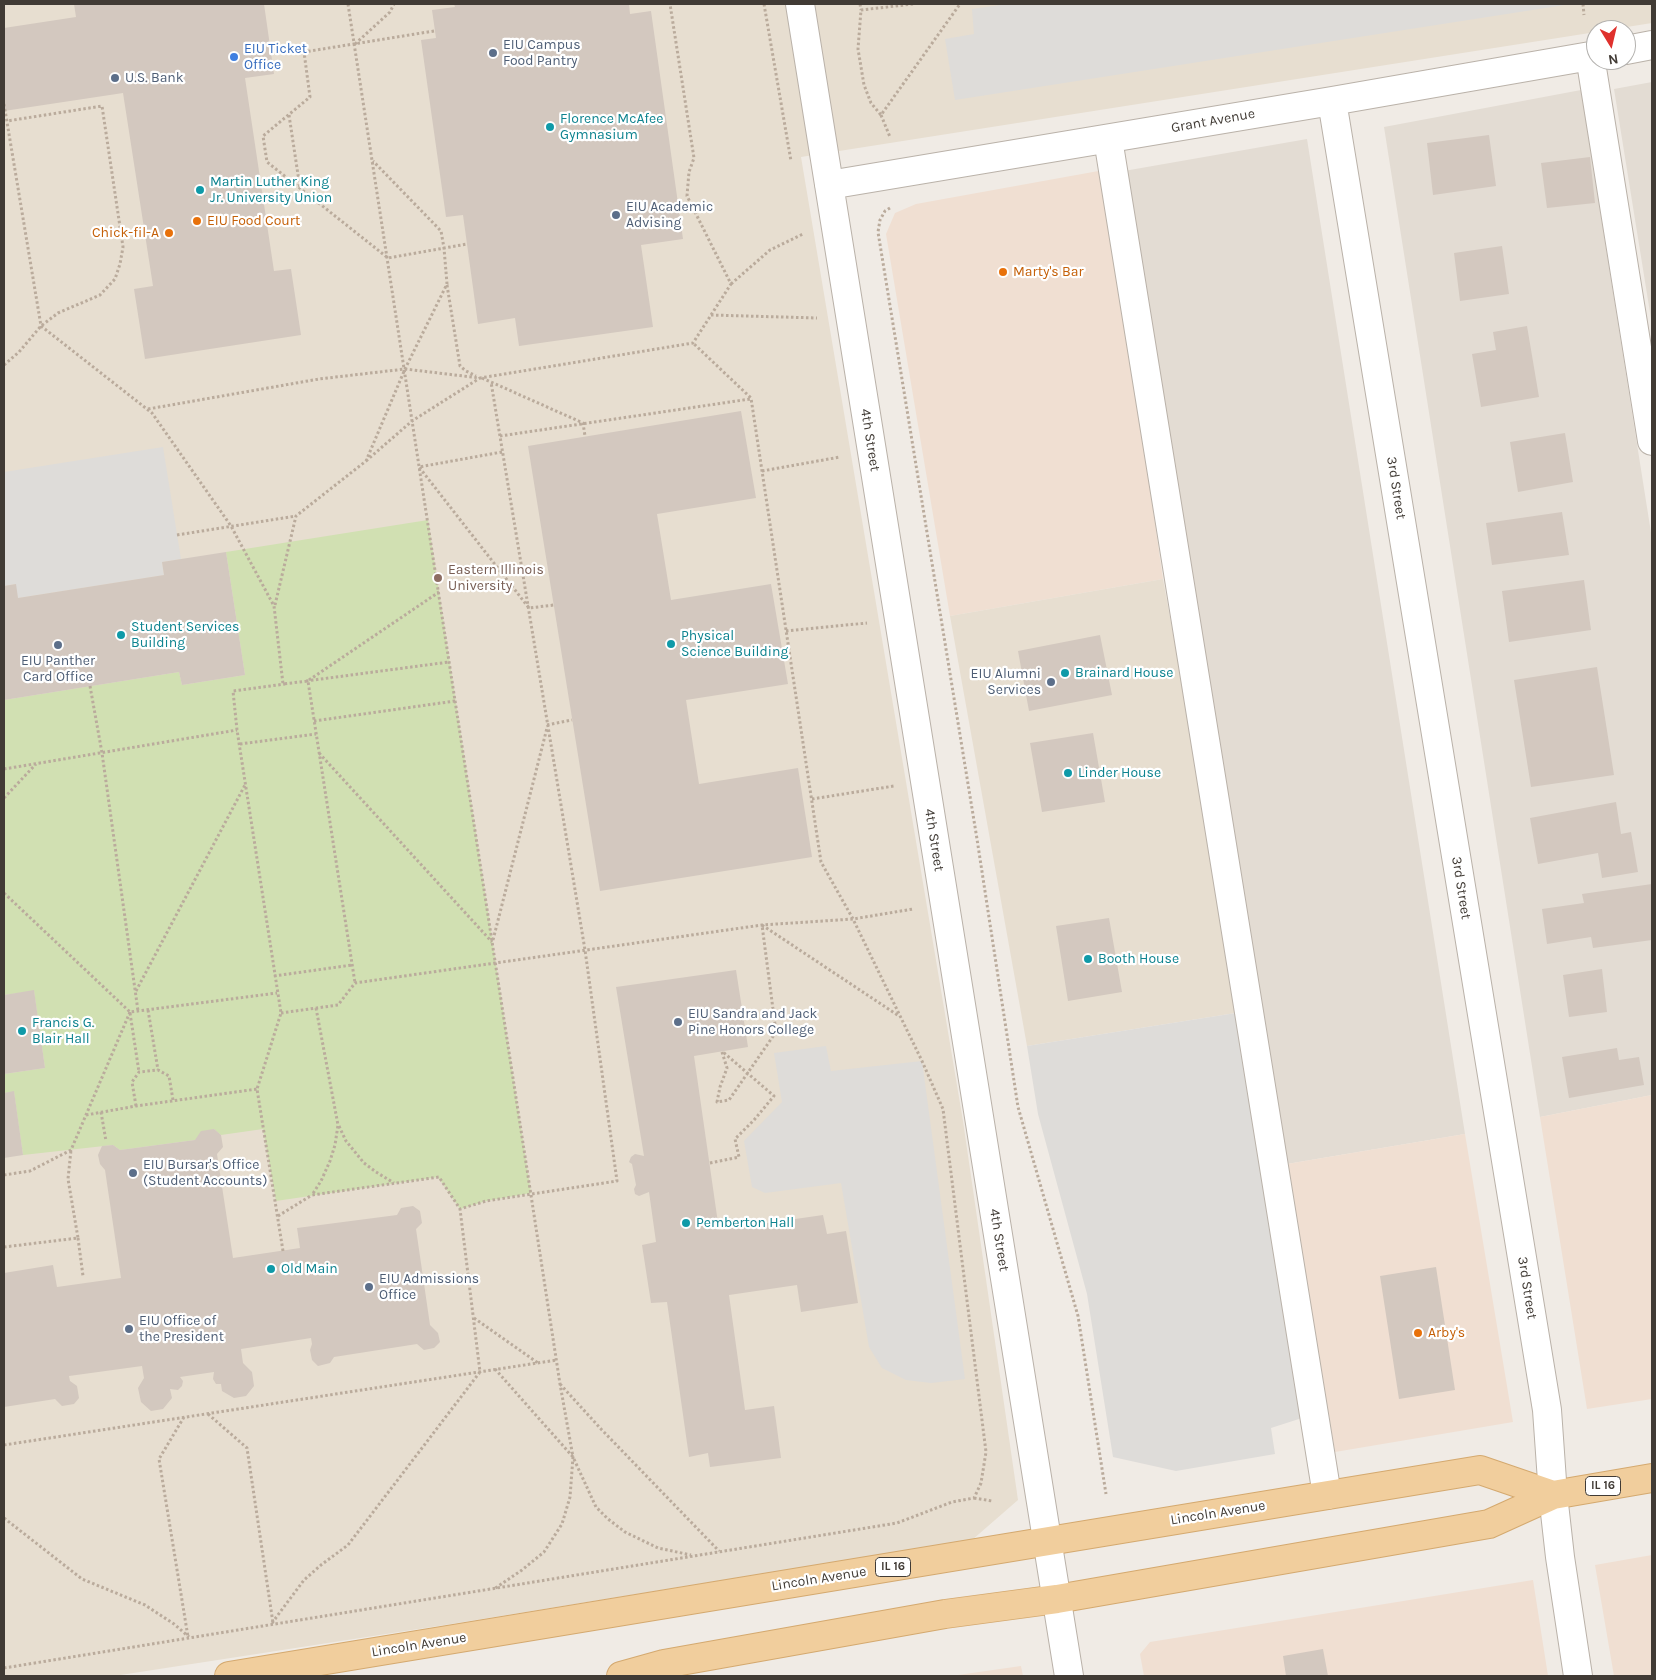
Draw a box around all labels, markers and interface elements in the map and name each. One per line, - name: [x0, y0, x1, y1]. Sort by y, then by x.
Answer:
- north arrow: [1586, 20, 1636, 70]
- place label: EIU Campus Food Pantry: [503, 37, 581, 70]
- place label: EIU Ticket Office: [244, 41, 307, 74]
- marker: EIU Campus Food Pantry: [487, 47, 499, 59]
- text: N: [1607, 50, 1620, 69]
- marker: EIU Ticket Office: [228, 51, 240, 63]
- place label: U.S. Bank: [125, 70, 184, 86]
- marker: U.S. Bank: [109, 72, 121, 84]
- street label: Grant Avenue: [1170, 105, 1256, 137]
- place label: Florence McAfee Gymnasium: [560, 111, 663, 144]
- marker: Florence McAfee Gymnasium: [544, 121, 556, 133]
- place label: Martin Luther King Jr. University Union: [210, 174, 332, 206]
- marker: Martin Luther King Jr. University Union: [194, 184, 206, 196]
- place label: EIU Academic Advising: [626, 199, 713, 232]
- marker: EIU Academic Advising: [610, 209, 622, 221]
- place label: EIU Food Court: [207, 213, 300, 229]
- marker: EIU Food Court: [191, 215, 203, 227]
- place label: Chick-fil-A: [92, 225, 159, 241]
- marker: Chick-fil-A: [163, 227, 175, 239]
- place label: Marty's Bar: [1013, 264, 1083, 280]
- marker: Marty's Bar: [997, 266, 1009, 278]
- street label: 4th Street: [857, 407, 883, 473]
- street label: 3rd Street: [1383, 455, 1409, 521]
- place label: Eastern Illinois University: [448, 562, 544, 594]
- marker: Eastern Illinois University: [432, 572, 444, 584]
- place label: Student Services Building: [131, 619, 239, 652]
- place label: Physical Science Building: [681, 628, 788, 660]
- marker: Student Services Building: [115, 629, 127, 641]
- marker: Physical Science Building: [665, 638, 677, 650]
- marker: EIU Panther Card Office: [52, 639, 64, 651]
- place label: EIU Panther Card Office: [21, 653, 95, 686]
- place label: Brainard House: [1075, 665, 1174, 681]
- place label: EIU Alumni Services: [971, 666, 1041, 699]
- marker: Brainard House: [1059, 667, 1071, 679]
- marker: EIU Alumni Services: [1045, 676, 1057, 688]
- place label: Linder House: [1078, 765, 1161, 781]
- marker: Linder House: [1062, 767, 1074, 779]
- street label: 4th Street: [921, 807, 947, 873]
- street label: 3rd Street: [1448, 855, 1474, 921]
- place label: Booth House: [1098, 951, 1179, 967]
- marker: Booth House: [1082, 953, 1094, 965]
- place label: EIU Sandra and Jack Pine Honors College: [688, 1006, 818, 1038]
- place label: Francis G. Blair Hall: [32, 1015, 94, 1048]
- marker: EIU Sandra and Jack Pine Honors College: [672, 1016, 684, 1028]
- marker: Francis G. Blair Hall: [16, 1025, 28, 1037]
- place label: EIU Bursar's Office (Student Accounts): [143, 1157, 267, 1190]
- marker: EIU Bursar's Office (Student Accounts): [127, 1167, 139, 1179]
- street label: 4th Street: [986, 1207, 1012, 1273]
- place label: Pemberton Hall: [696, 1215, 794, 1231]
- marker: Pemberton Hall: [680, 1217, 692, 1229]
- street label: 3rd Street: [1514, 1255, 1540, 1321]
- place label: Old Main: [281, 1261, 338, 1277]
- marker: Old Main: [265, 1263, 277, 1275]
- place label: EIU Admissions Office: [379, 1271, 479, 1304]
- marker: EIU Admissions Office: [363, 1281, 375, 1293]
- place label: EIU Office of the President: [139, 1313, 224, 1345]
- marker: EIU Office of the President: [123, 1323, 135, 1335]
- place label: Arby's: [1428, 1325, 1465, 1341]
- marker: Arby's: [1412, 1327, 1424, 1339]
- road number: IL 16: [1586, 1476, 1620, 1495]
- street label: Lincoln Avenue: [1169, 1497, 1267, 1529]
- road number: IL 16: [876, 1558, 910, 1576]
- street label: Lincoln Avenue: [770, 1563, 868, 1595]
- street label: Lincoln Avenue: [370, 1629, 468, 1661]

